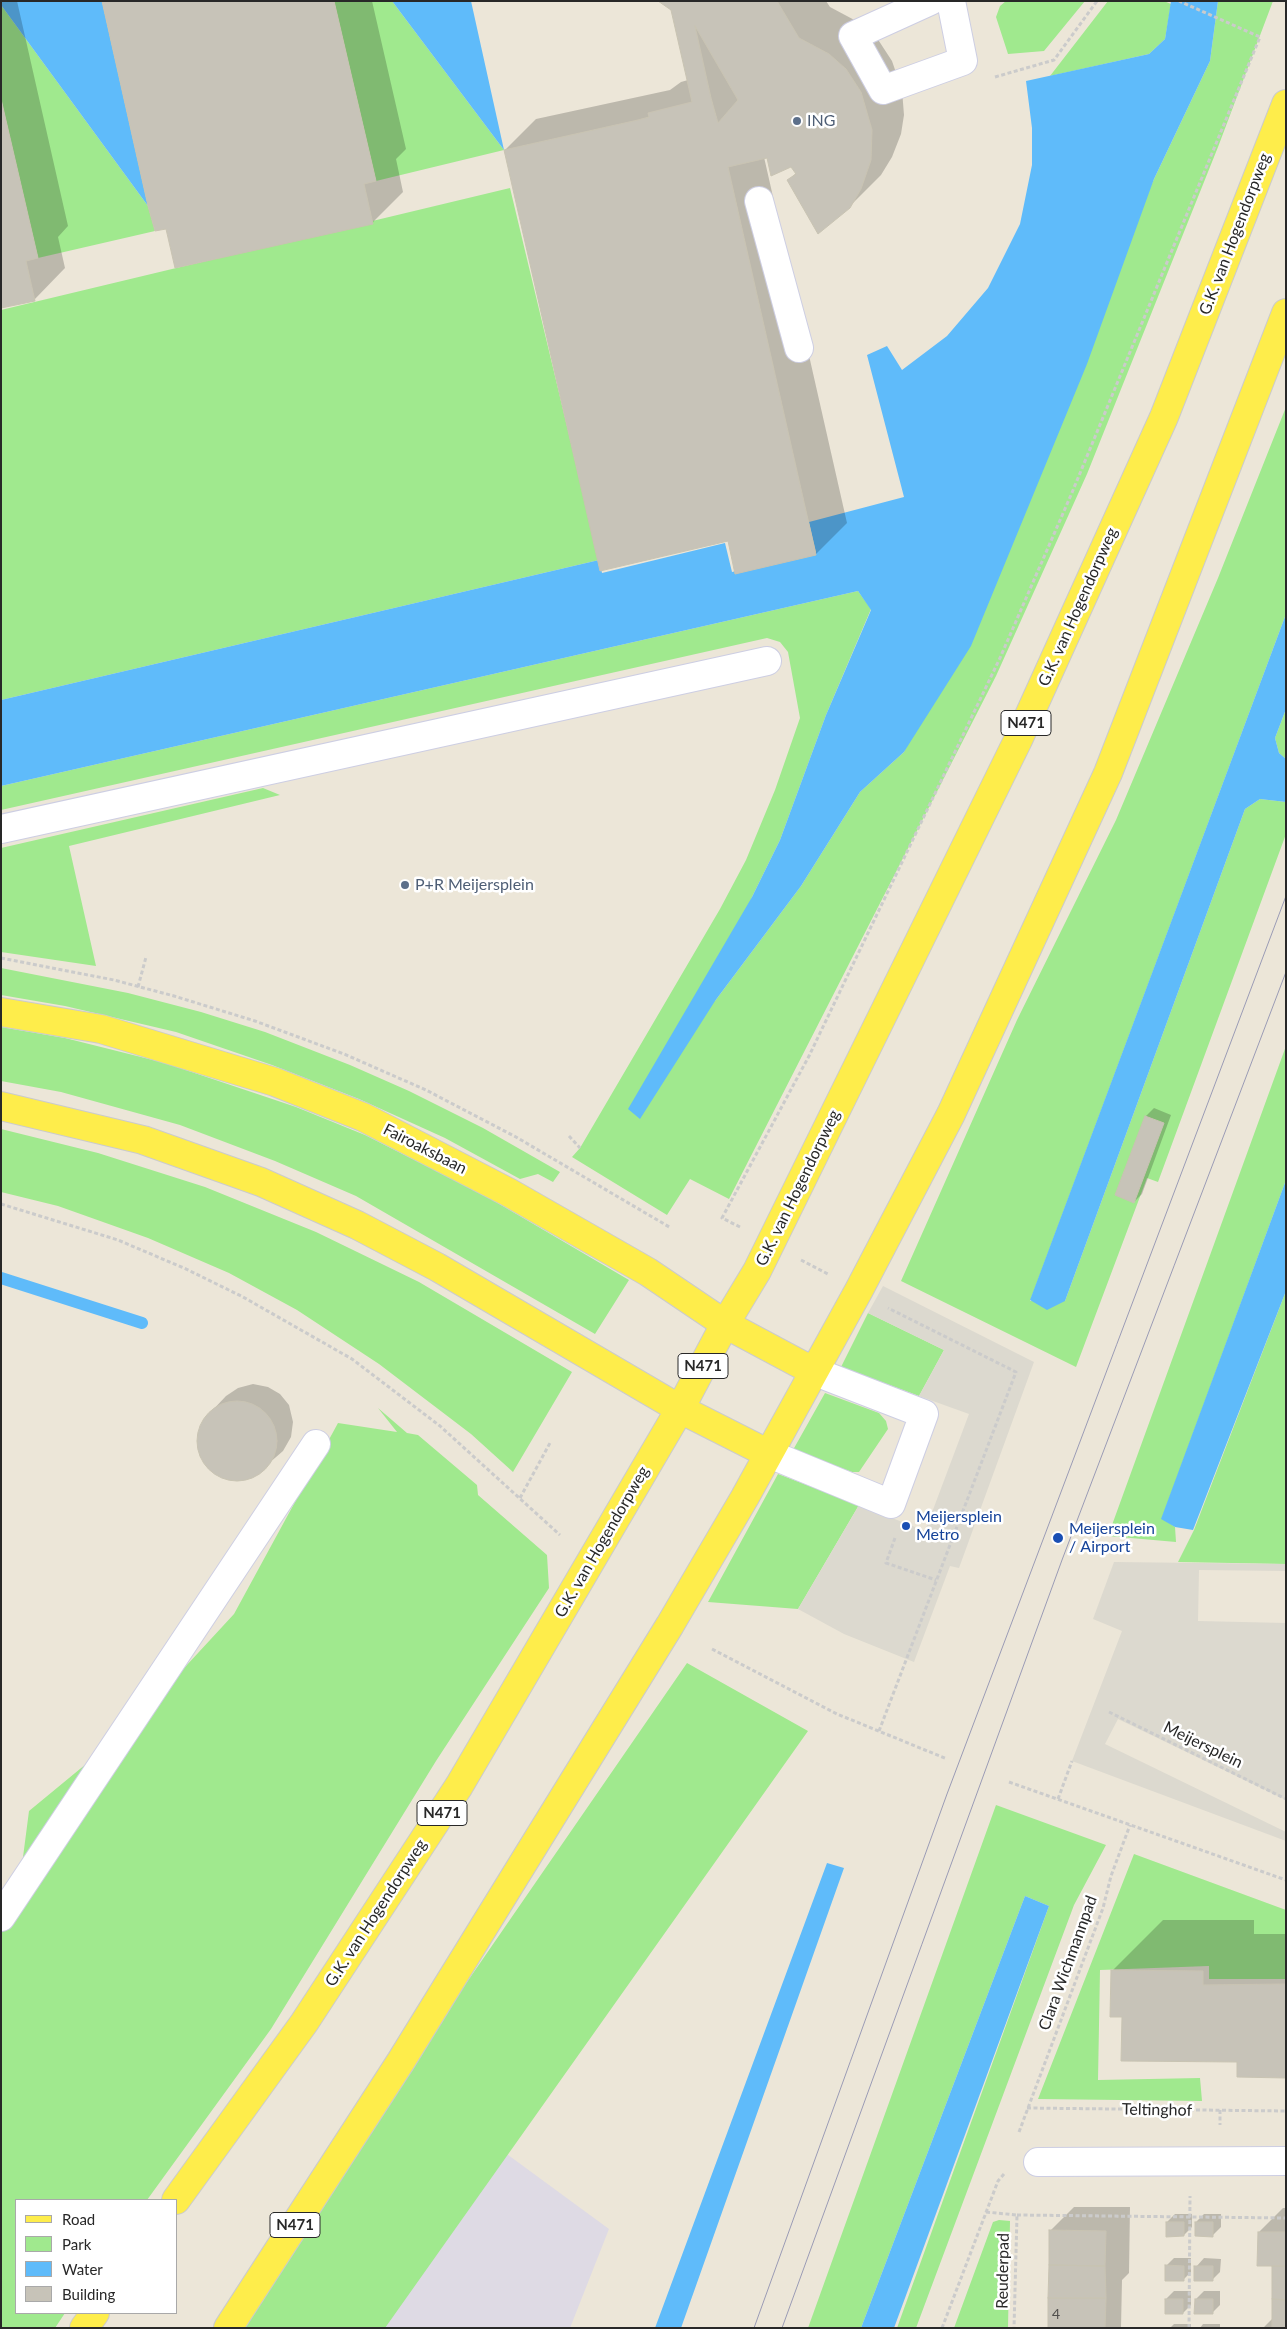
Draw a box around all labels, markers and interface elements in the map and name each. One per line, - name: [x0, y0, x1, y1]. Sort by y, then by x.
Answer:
- place label: ING: [807, 111, 835, 131]
- marker: ING: [791, 115, 803, 127]
- street label: G.K. van Hogendorpweg: [1195, 150, 1275, 318]
- street label: G.K. van Hogendorpweg: [1034, 525, 1122, 689]
- road number: N471: [1001, 710, 1051, 736]
- place label: P+R Meijersplein: [415, 875, 534, 895]
- marker: P+R Meijersplein: [399, 879, 411, 891]
- street label: G.K. van Hogendorpweg: [752, 1107, 844, 1269]
- street label: Fairoaksbaan: [380, 1120, 470, 1178]
- road number: N471: [678, 1354, 728, 1378]
- street label: G.K. van Hogendorpweg: [551, 1463, 653, 1621]
- place label: Meijersplein Metro: [916, 1507, 1002, 1545]
- place label: Meijersplein / Airport: [1069, 1519, 1155, 1557]
- marker: Meijersplein Metro: [900, 1520, 912, 1532]
- marker: Meijersplein / Airport: [1051, 1531, 1065, 1545]
- street label: Meijersplein: [1160, 1718, 1246, 1772]
- road number: N471: [417, 1800, 467, 1826]
- street label: G.K. van Hogendorpweg: [321, 1836, 431, 1990]
- street label: Clara Wichmannpad: [1035, 1893, 1101, 2033]
- street label: Teltinghof: [1122, 2100, 1192, 2120]
- legend: [15, 2199, 178, 2314]
- text: Road: [62, 2210, 95, 2228]
- road number: N471: [270, 2212, 320, 2238]
- street label: Reuderpad: [993, 2233, 1013, 2309]
- text: Park: [62, 2235, 91, 2253]
- text: Water: [62, 2260, 103, 2278]
- text: Building: [62, 2285, 115, 2303]
- house number: 4: [1052, 2306, 1060, 2322]

